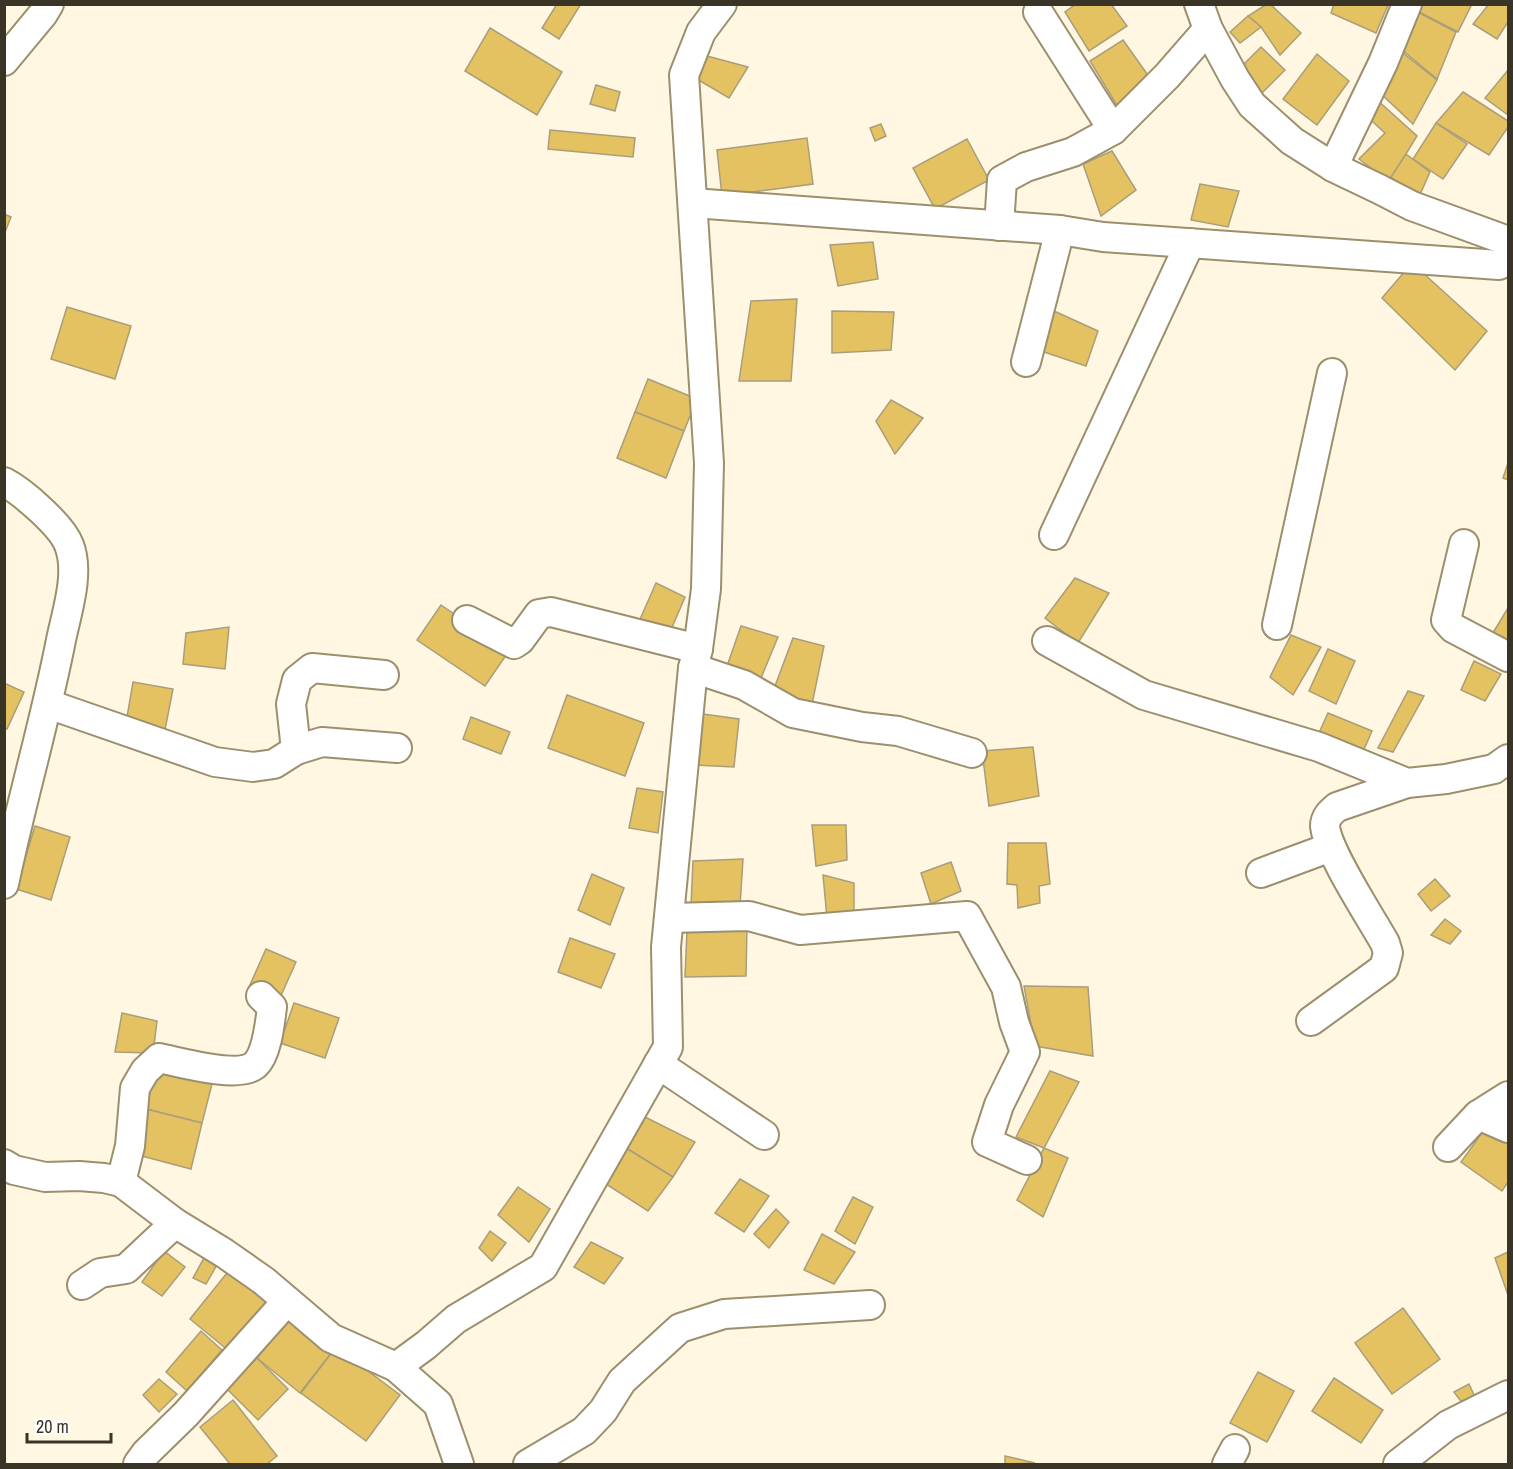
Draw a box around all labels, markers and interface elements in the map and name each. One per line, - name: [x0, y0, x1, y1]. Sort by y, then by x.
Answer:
- scale bar: [27, 1406, 111, 1444]
- text: 20 m: [36, 1414, 69, 1439]

